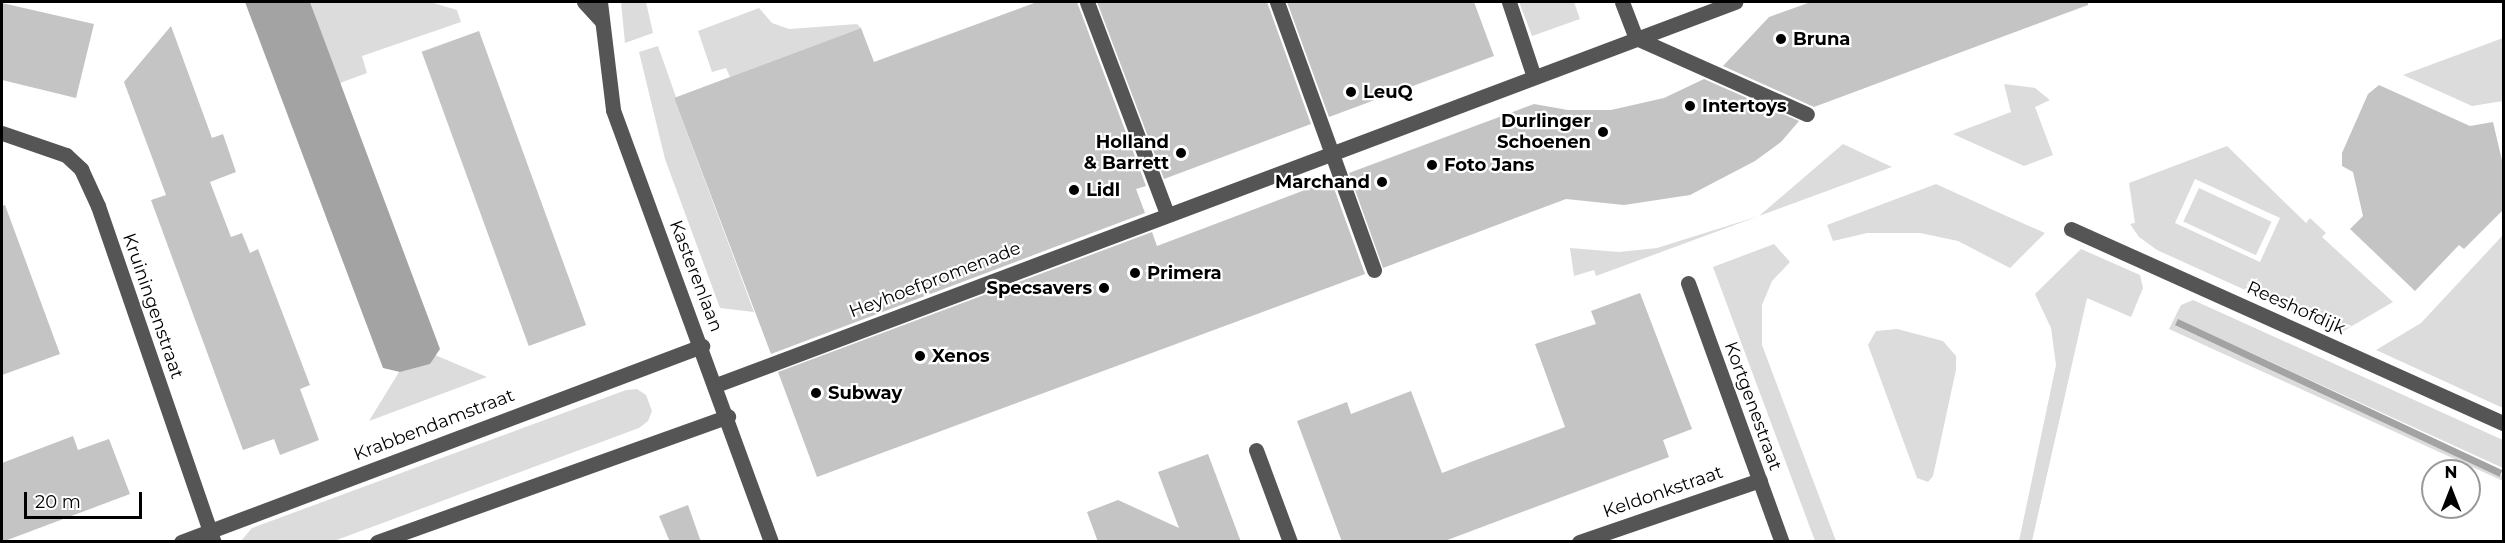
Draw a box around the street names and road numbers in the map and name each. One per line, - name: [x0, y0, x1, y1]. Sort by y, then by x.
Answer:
- street label: Kasterenlaan: [665, 217, 727, 335]
- street label: Kruiningenstraat: [118, 230, 188, 382]
- street label: Heyhoefpromenade: [846, 237, 1024, 323]
- street label: Reeshofdijk: [2243, 277, 2349, 339]
- street label: Kortgenestraat: [1720, 339, 1786, 473]
- street label: Krabbendamstraat: [351, 384, 517, 466]
- street label: Keldonkstraat: [1600, 461, 1726, 523]

